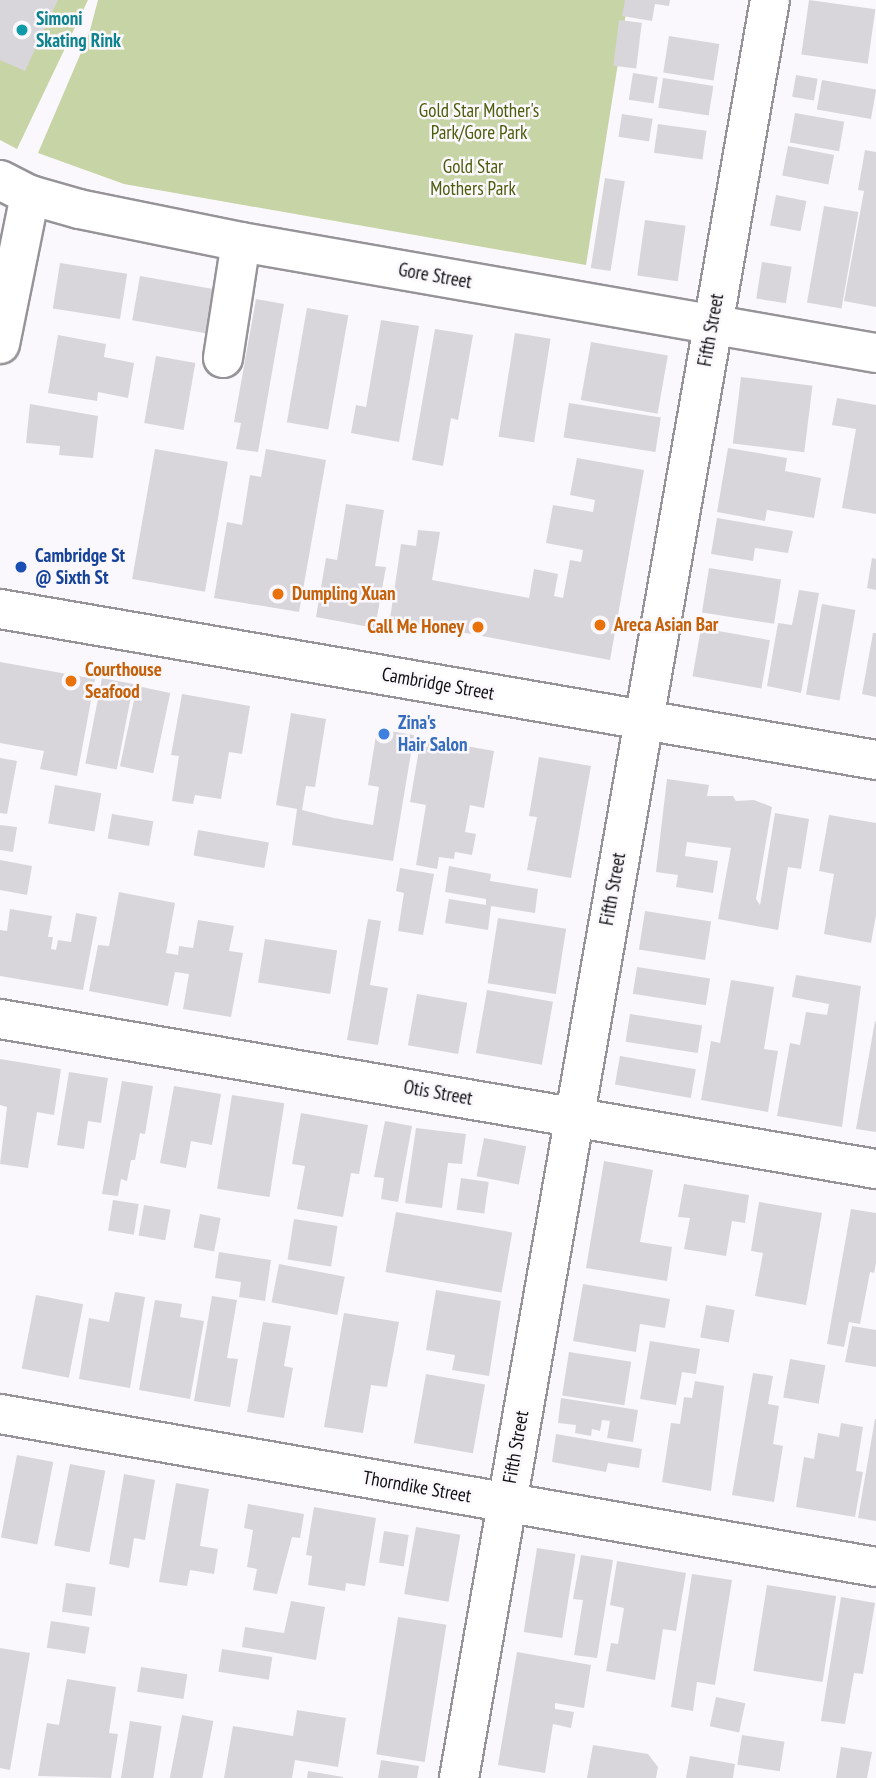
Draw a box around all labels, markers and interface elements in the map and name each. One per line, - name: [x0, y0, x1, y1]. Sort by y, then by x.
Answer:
- place label: Simoni Skating Rink: [36, 8, 121, 52]
- marker: Simoni Skating Rink: [14, 22, 30, 38]
- park label: Gold Star Mother's Park/Gore Park: [419, 100, 539, 144]
- park label: Gold Star Mothers Park: [430, 156, 516, 200]
- street label: Gore Street: [397, 258, 473, 294]
- street label: Fifth Street: [693, 292, 729, 368]
- place label: Cambridge St @ Sixth St: [35, 545, 125, 589]
- marker: Cambridge St @ Sixth St: [13, 559, 29, 575]
- place label: Dumpling Xuan: [292, 583, 396, 605]
- marker: Dumpling Xuan: [270, 586, 286, 602]
- place label: Areca Asian Bar: [614, 614, 719, 636]
- place label: Call Me Honey: [367, 616, 464, 638]
- marker: Areca Asian Bar: [592, 617, 608, 633]
- marker: Call Me Honey: [470, 619, 486, 635]
- place label: Courthouse Seafood: [85, 659, 162, 703]
- street label: Cambridge Street: [380, 663, 496, 705]
- marker: Courthouse Seafood: [63, 673, 79, 689]
- place label: Zina's Hair Salon: [398, 712, 468, 756]
- marker: Zina's Hair Salon: [376, 726, 392, 742]
- street label: Fifth Street: [595, 851, 631, 927]
- street label: Otis Street: [402, 1076, 474, 1110]
- street label: Fifth Street: [498, 1409, 534, 1485]
- street label: Thorndike Street: [361, 1466, 473, 1508]

